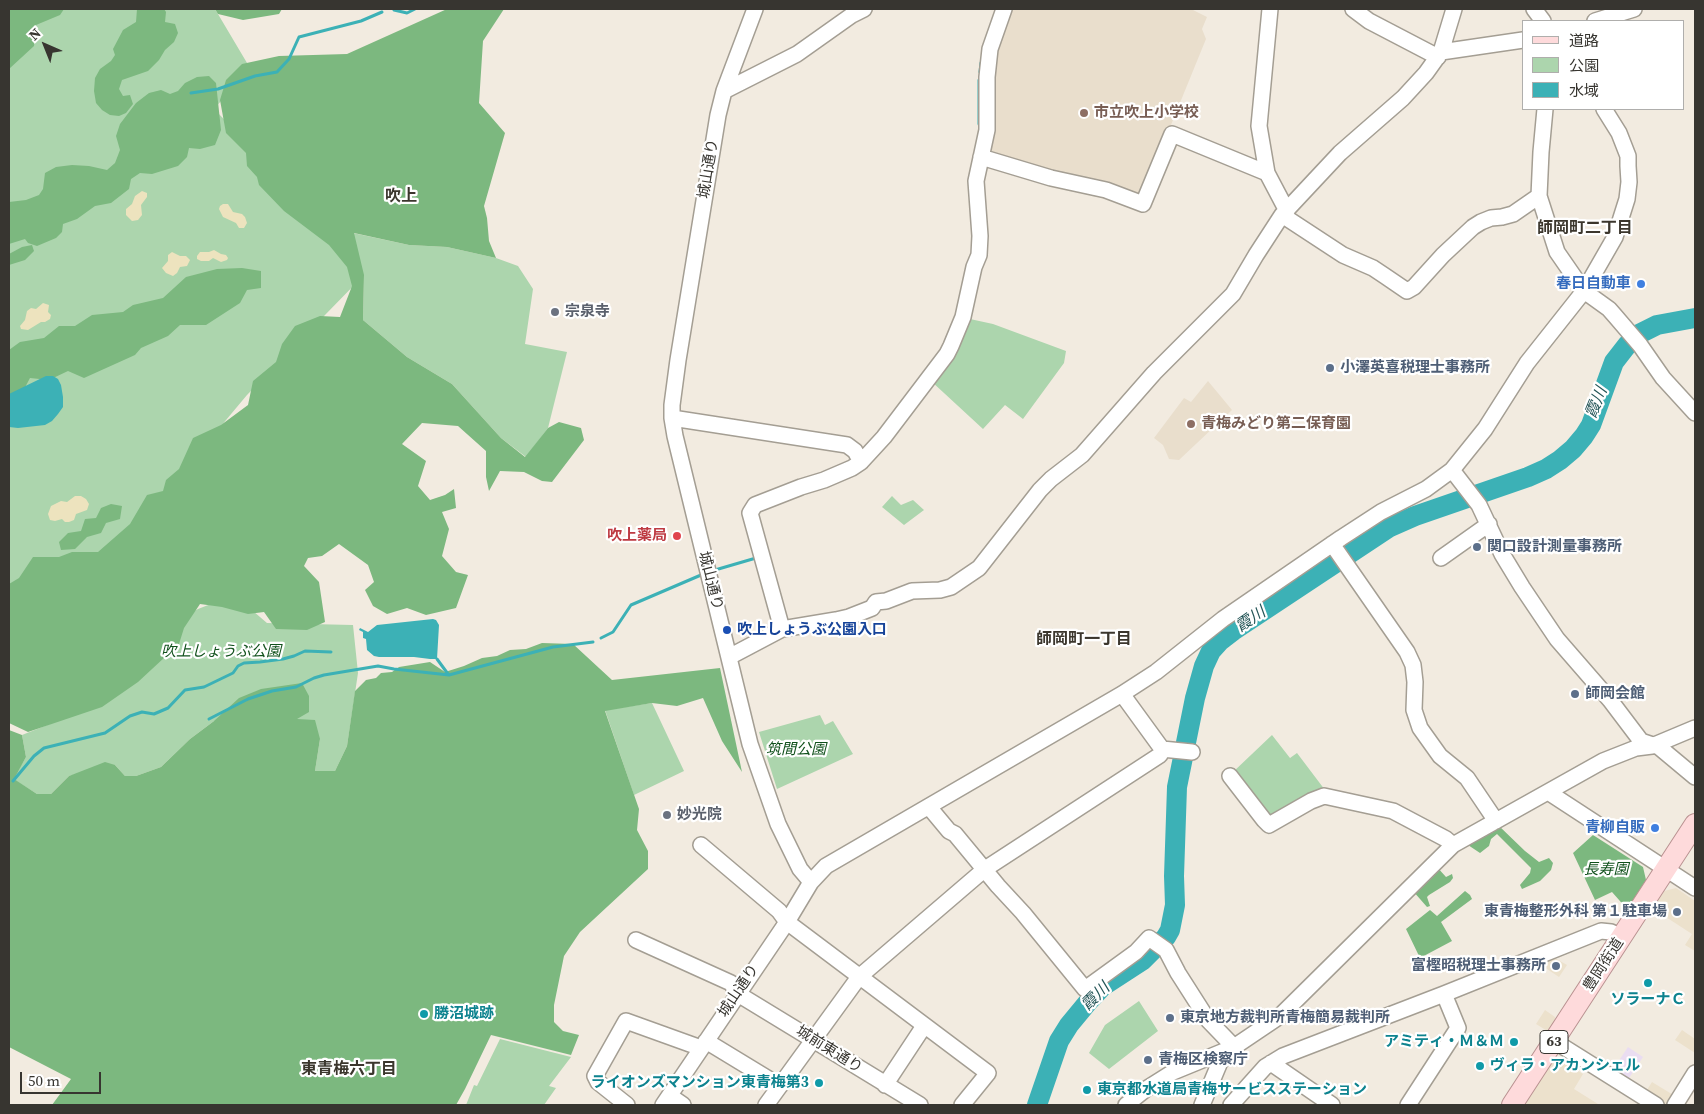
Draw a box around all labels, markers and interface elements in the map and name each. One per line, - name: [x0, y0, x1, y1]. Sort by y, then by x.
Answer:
- north arrow: [20, 20, 70, 70]
- legend: [1522, 20, 1684, 110]
- text: N: [24, 23, 45, 45]
- text: 道路: [1569, 30, 1599, 51]
- text: 公園: [1569, 55, 1599, 76]
- text: 水域: [1569, 80, 1599, 101]
- place label: 市立吹上小学校: [1094, 104, 1199, 122]
- marker: 市立吹上小学校: [1078, 107, 1090, 119]
- street label: 城山通り: [695, 138, 723, 200]
- district label: 吹上: [385, 187, 417, 207]
- district label: 師岡町二丁目: [1537, 219, 1633, 239]
- place label: 春日自動車: [1556, 275, 1631, 293]
- marker: 春日自動車: [1635, 278, 1647, 290]
- place label: 宗泉寺: [565, 303, 610, 321]
- marker: 宗泉寺: [549, 306, 561, 318]
- place label: 小澤英喜税理士事務所: [1340, 359, 1490, 377]
- marker: 小澤英喜税理士事務所: [1324, 362, 1336, 374]
- water label: 霞川: [1582, 385, 1612, 421]
- place label: 青梅みどり第二保育園: [1201, 415, 1351, 433]
- marker: 青梅みどり第二保育園: [1185, 418, 1197, 430]
- place label: 吹上薬局: [607, 527, 667, 545]
- marker: 吹上薬局: [671, 530, 683, 542]
- place label: 関口設計測量事務所: [1487, 538, 1622, 556]
- marker: 関口設計測量事務所: [1471, 541, 1483, 553]
- street label: 城山通り: [694, 550, 726, 612]
- water label: 霞川: [1232, 603, 1270, 637]
- place label: 吹上しょうぶ公園入口: [737, 621, 887, 639]
- marker: 吹上しょうぶ公園入口: [721, 624, 733, 636]
- district label: 師岡町一丁目: [1036, 630, 1132, 650]
- park label: 吹上しょうぶ公園: [161, 643, 281, 661]
- place label: 師岡会館: [1585, 685, 1645, 703]
- marker: 師岡会館: [1569, 688, 1581, 700]
- park label: 筑間公園: [766, 741, 826, 759]
- place label: 妙光院: [677, 806, 722, 824]
- marker: 妙光院: [661, 809, 673, 821]
- place label: 青柳自販: [1585, 819, 1645, 837]
- marker: 青柳自販: [1649, 822, 1661, 834]
- park label: 長寿園: [1584, 861, 1628, 879]
- place label: 東青梅整形外科 第１駐車場: [1484, 903, 1667, 921]
- marker: 東青梅整形外科 第１駐車場: [1671, 906, 1683, 918]
- street label: 豊岡街道: [1580, 935, 1628, 995]
- place label: 富樫昭税理士事務所: [1411, 957, 1546, 975]
- marker: 富樫昭税理士事務所: [1550, 960, 1562, 972]
- street label: 城山通り: [715, 961, 763, 1021]
- marker: ソラーナＣ: [1642, 977, 1654, 989]
- water label: 霞川: [1078, 979, 1114, 1015]
- place label: ソラーナＣ: [1611, 991, 1685, 1009]
- place label: 勝沼城跡: [434, 1005, 494, 1023]
- marker: 勝沼城跡: [418, 1008, 430, 1020]
- place label: 東京地方裁判所青梅簡易裁判所: [1180, 1009, 1390, 1027]
- marker: 東京地方裁判所青梅簡易裁判所: [1164, 1012, 1176, 1024]
- street label: 城前東通り: [792, 1022, 866, 1078]
- road number: 63: [1540, 1030, 1568, 1054]
- place label: アミティ・Ｍ＆Ｍ: [1384, 1033, 1504, 1051]
- marker: アミティ・Ｍ＆Ｍ: [1508, 1036, 1520, 1048]
- place label: 青梅区検察庁: [1158, 1051, 1248, 1069]
- marker: 青梅区検察庁: [1142, 1054, 1154, 1066]
- place label: ヴィラ・アカンシェル: [1490, 1057, 1640, 1075]
- district label: 東青梅六丁目: [301, 1060, 397, 1080]
- marker: ヴィラ・アカンシェル: [1474, 1060, 1486, 1072]
- scale bar: [22, 1062, 104, 1094]
- text: 50 m: [28, 1070, 60, 1091]
- place label: ライオンズマンション東青梅第3: [591, 1074, 809, 1092]
- marker: ライオンズマンション東青梅第3: [813, 1077, 825, 1089]
- place label: 東京都水道局青梅サービスステーション: [1097, 1081, 1367, 1099]
- marker: 東京都水道局青梅サービスステーション: [1081, 1084, 1093, 1096]

